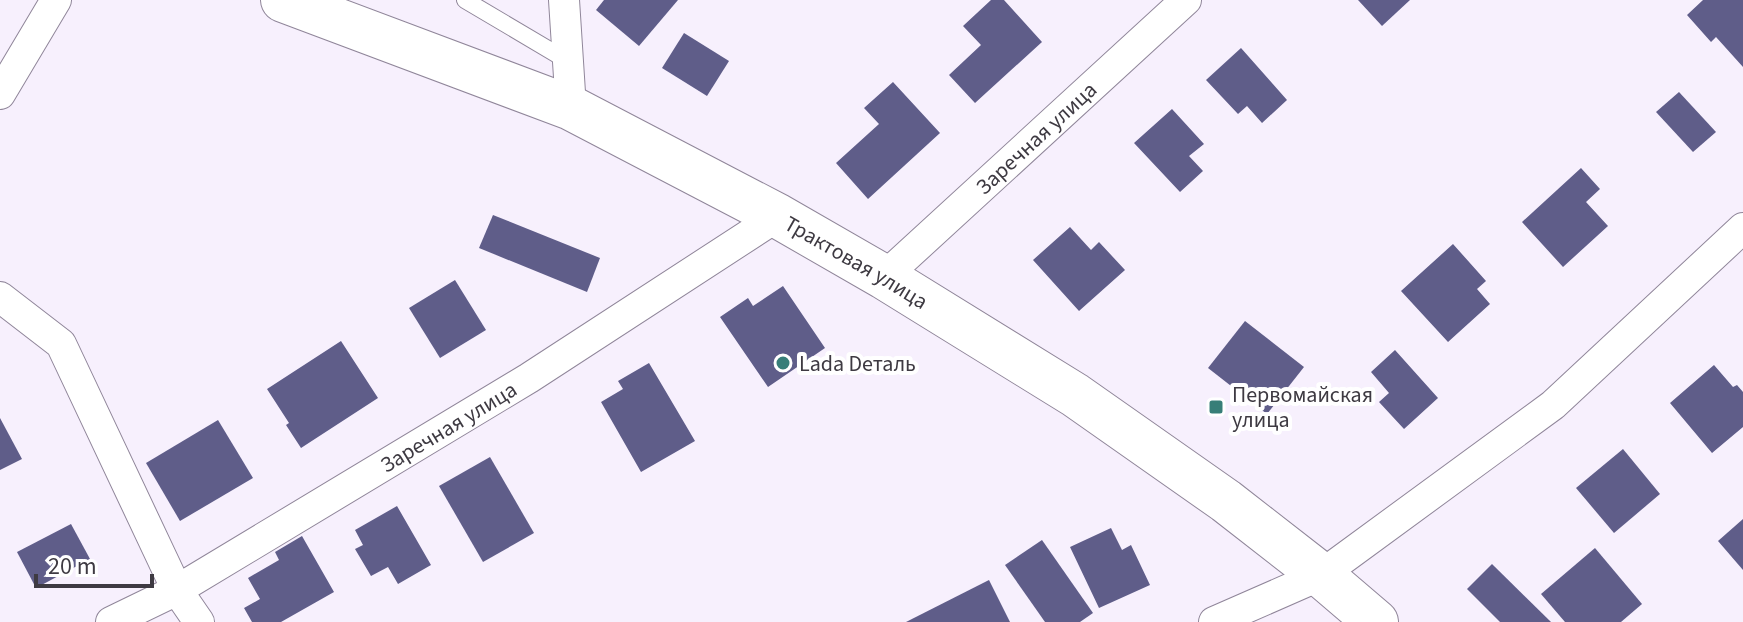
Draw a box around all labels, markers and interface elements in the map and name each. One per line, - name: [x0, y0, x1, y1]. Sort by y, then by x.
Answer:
- street label: Заречная улица: [969, 74, 1104, 203]
- street label: Трактовая улица: [778, 208, 934, 318]
- place label: Lada Dеталь: [799, 348, 916, 380]
- marker: Lada Dеталь: [774, 354, 792, 372]
- street label: Заречная улица: [374, 374, 523, 481]
- place label: Первомайская улица: [1232, 379, 1373, 436]
- marker: Первомайская улица: [1207, 398, 1225, 416]
- scale bar: [36, 538, 152, 588]
- text: 20 m: [48, 549, 97, 584]

